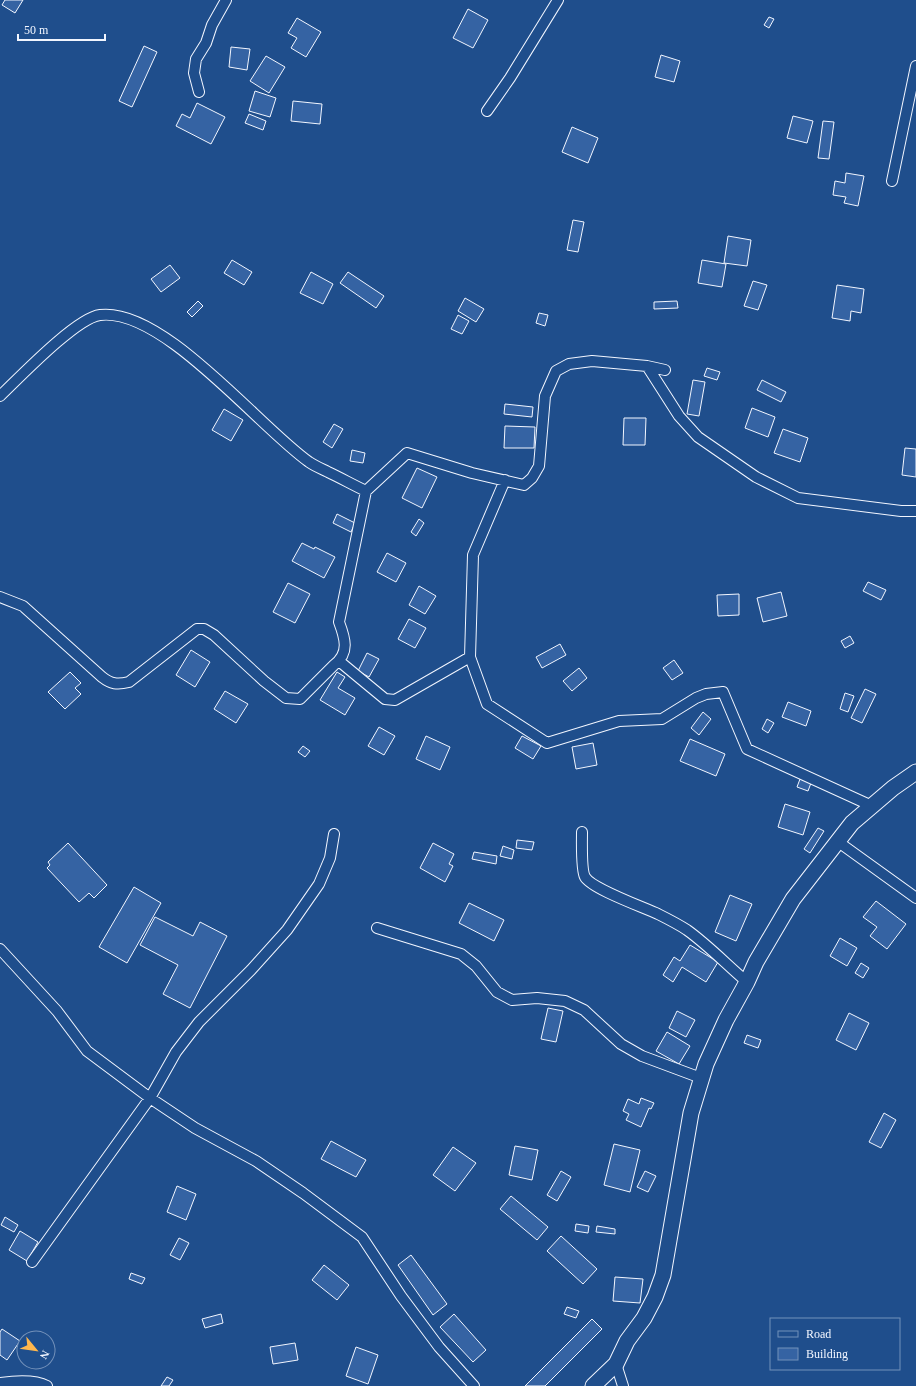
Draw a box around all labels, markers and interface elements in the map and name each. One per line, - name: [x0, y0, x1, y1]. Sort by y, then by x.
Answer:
- scale bar: [18, 16, 105, 42]
- text: 50 m: [24, 23, 49, 37]
- legend: [770, 1318, 900, 1370]
- text: Road: [806, 1327, 831, 1341]
- north arrow: [16, 1330, 56, 1370]
- text: Building: [806, 1347, 848, 1361]
- text: N: [38, 1348, 52, 1361]

